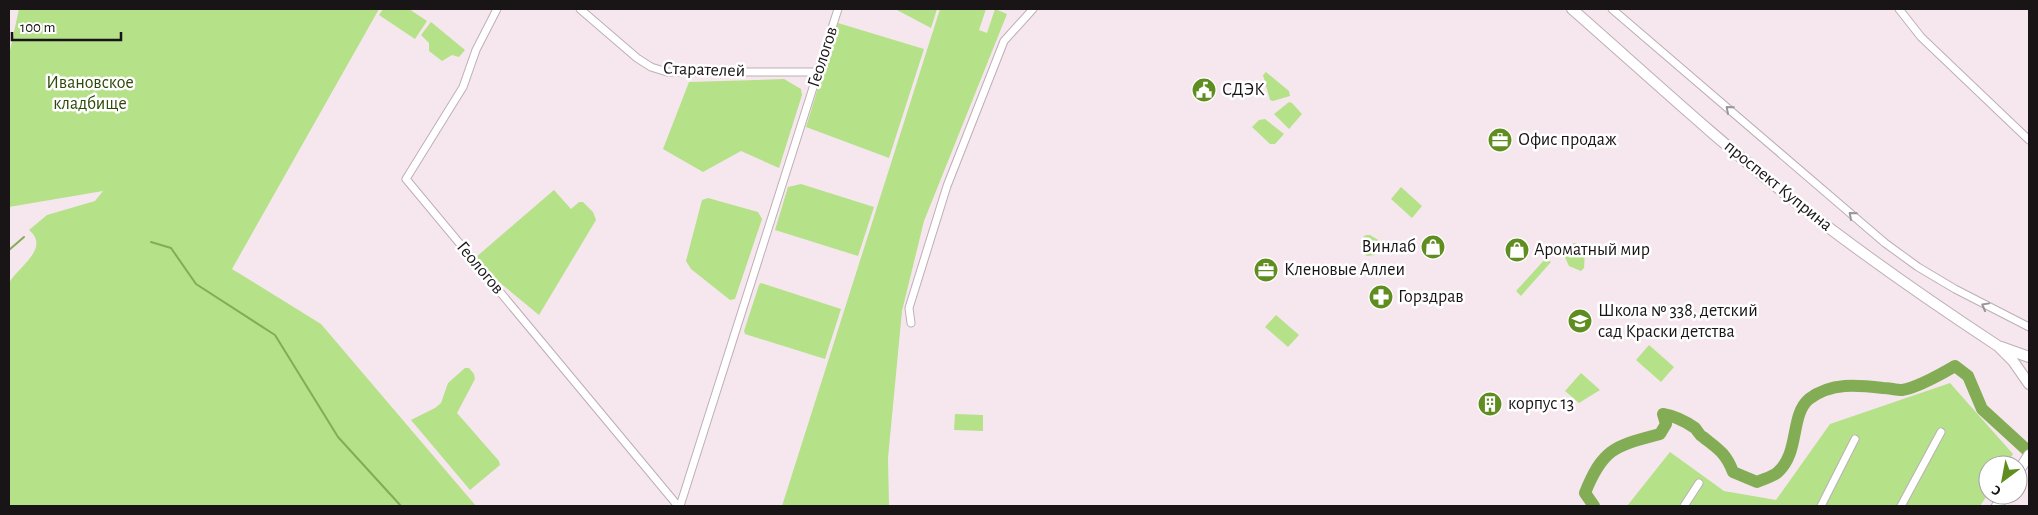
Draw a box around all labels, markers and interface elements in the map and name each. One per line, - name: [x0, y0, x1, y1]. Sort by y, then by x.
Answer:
- scale bar: [12, 10, 121, 42]
- text: 100 m: [20, 20, 55, 35]
- street label: Геологов: [805, 24, 841, 90]
- street label: Старателей: [663, 60, 745, 80]
- park label: Ивановское кладбище: [46, 74, 134, 113]
- public building icon: СДЭК: [1191, 77, 1217, 103]
- place label: СДЭК: [1222, 81, 1265, 99]
- one-way arrow: [1725, 105, 1734, 114]
- office icon: Офис продаж: [1487, 127, 1513, 153]
- place label: Офис продаж: [1518, 131, 1617, 149]
- street label: проспект Куприна: [1721, 137, 1835, 235]
- one-way arrow: [1849, 212, 1858, 220]
- shop icon: Винлаб: [1420, 234, 1446, 260]
- place label: Винлаб: [1362, 237, 1416, 256]
- shop icon: Ароматный мир: [1504, 237, 1530, 263]
- street label: Геологов: [453, 238, 507, 298]
- place label: Ароматный мир: [1534, 241, 1650, 259]
- office icon: Кленовые Аллеи: [1253, 257, 1279, 283]
- place label: Кленовые Аллеи: [1284, 261, 1405, 279]
- pharmacy icon: Горздрав: [1368, 284, 1394, 310]
- place label: Горздрав: [1398, 288, 1464, 306]
- place label: Школа № 338, детский сад Краски детства: [1598, 302, 1758, 341]
- one-way arrow: [1982, 302, 1991, 312]
- school or university icon: Школа № 338, детский сад Краски детства: [1567, 308, 1593, 334]
- building icon: корпус 13: [1477, 391, 1503, 417]
- place label: корпус 13: [1508, 395, 1574, 413]
- north arrow: [1978, 455, 2028, 505]
- text: С: [1989, 482, 2004, 498]

